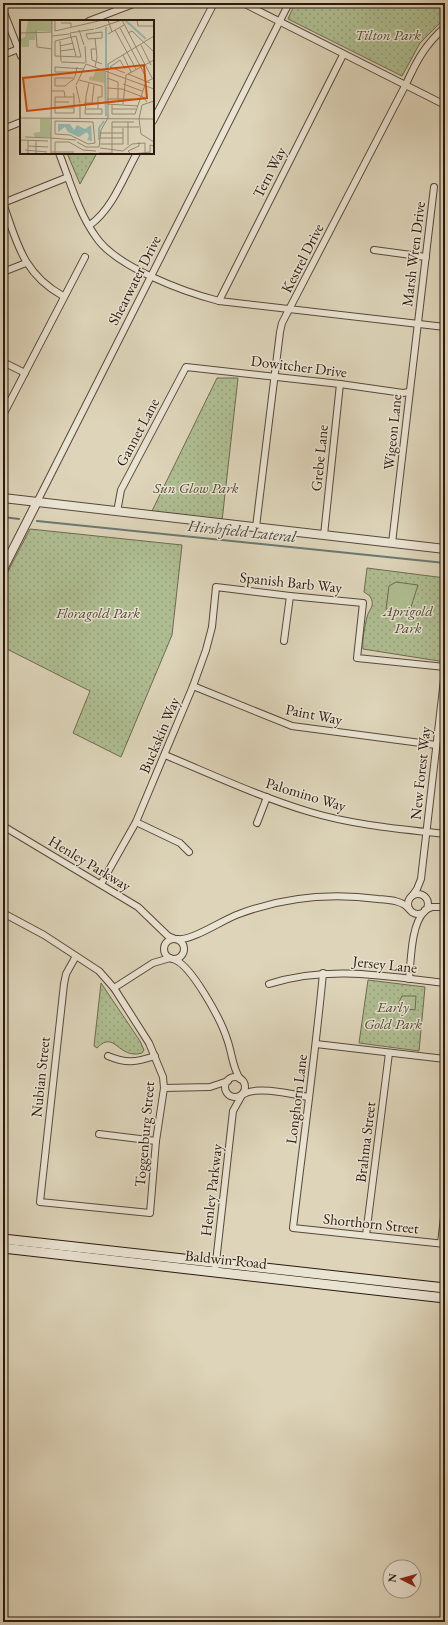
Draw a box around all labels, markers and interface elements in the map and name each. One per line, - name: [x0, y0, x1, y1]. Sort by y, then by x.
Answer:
- inset map: [20, 20, 154, 154]
- park label: Tilton Park: [355, 25, 421, 44]
- street label: Tern Way: [248, 143, 290, 201]
- street label: Marsh Wren Drive: [397, 200, 429, 308]
- street label: Kestrel Drive: [276, 220, 328, 296]
- street label: Shearwater Drive: [103, 232, 165, 328]
- street label: Dowitcher Drive: [250, 351, 348, 381]
- street label: Wigeon Lane: [379, 393, 405, 471]
- street label: Gannet Lane: [111, 394, 163, 470]
- street label: Grebe Lane: [306, 424, 332, 492]
- park label: Sun Glow Park: [152, 478, 239, 497]
- water label: Hirshfield Lateral: [186, 515, 298, 547]
- street label: Spanish Barb Way: [239, 567, 344, 597]
- park label: Aprigold Park: [382, 601, 433, 637]
- park label: Floragold Park: [55, 603, 140, 622]
- street label: Buckskin Way: [134, 694, 184, 776]
- street label: Paint Way: [284, 699, 344, 729]
- street label: New Forest Way: [406, 725, 434, 821]
- street label: Palomino Way: [264, 773, 349, 815]
- street label: Henley Parkway: [45, 831, 135, 895]
- street label: Jersey Lane: [350, 951, 418, 977]
- park label: Early Gold Park: [364, 997, 422, 1033]
- street label: Nubian Street: [26, 1035, 54, 1118]
- street label: Longhorn Lane: [281, 1053, 311, 1145]
- street label: Toggenburg Street: [130, 1080, 158, 1188]
- street label: Brahma Street: [351, 1100, 379, 1183]
- street label: Henley Parkway: [196, 1142, 226, 1237]
- street label: Shorthorn Street: [322, 1209, 420, 1237]
- street label: Baldwin Road: [184, 1245, 268, 1273]
- north arrow: [382, 1559, 422, 1599]
- text: N: [385, 1573, 399, 1583]

